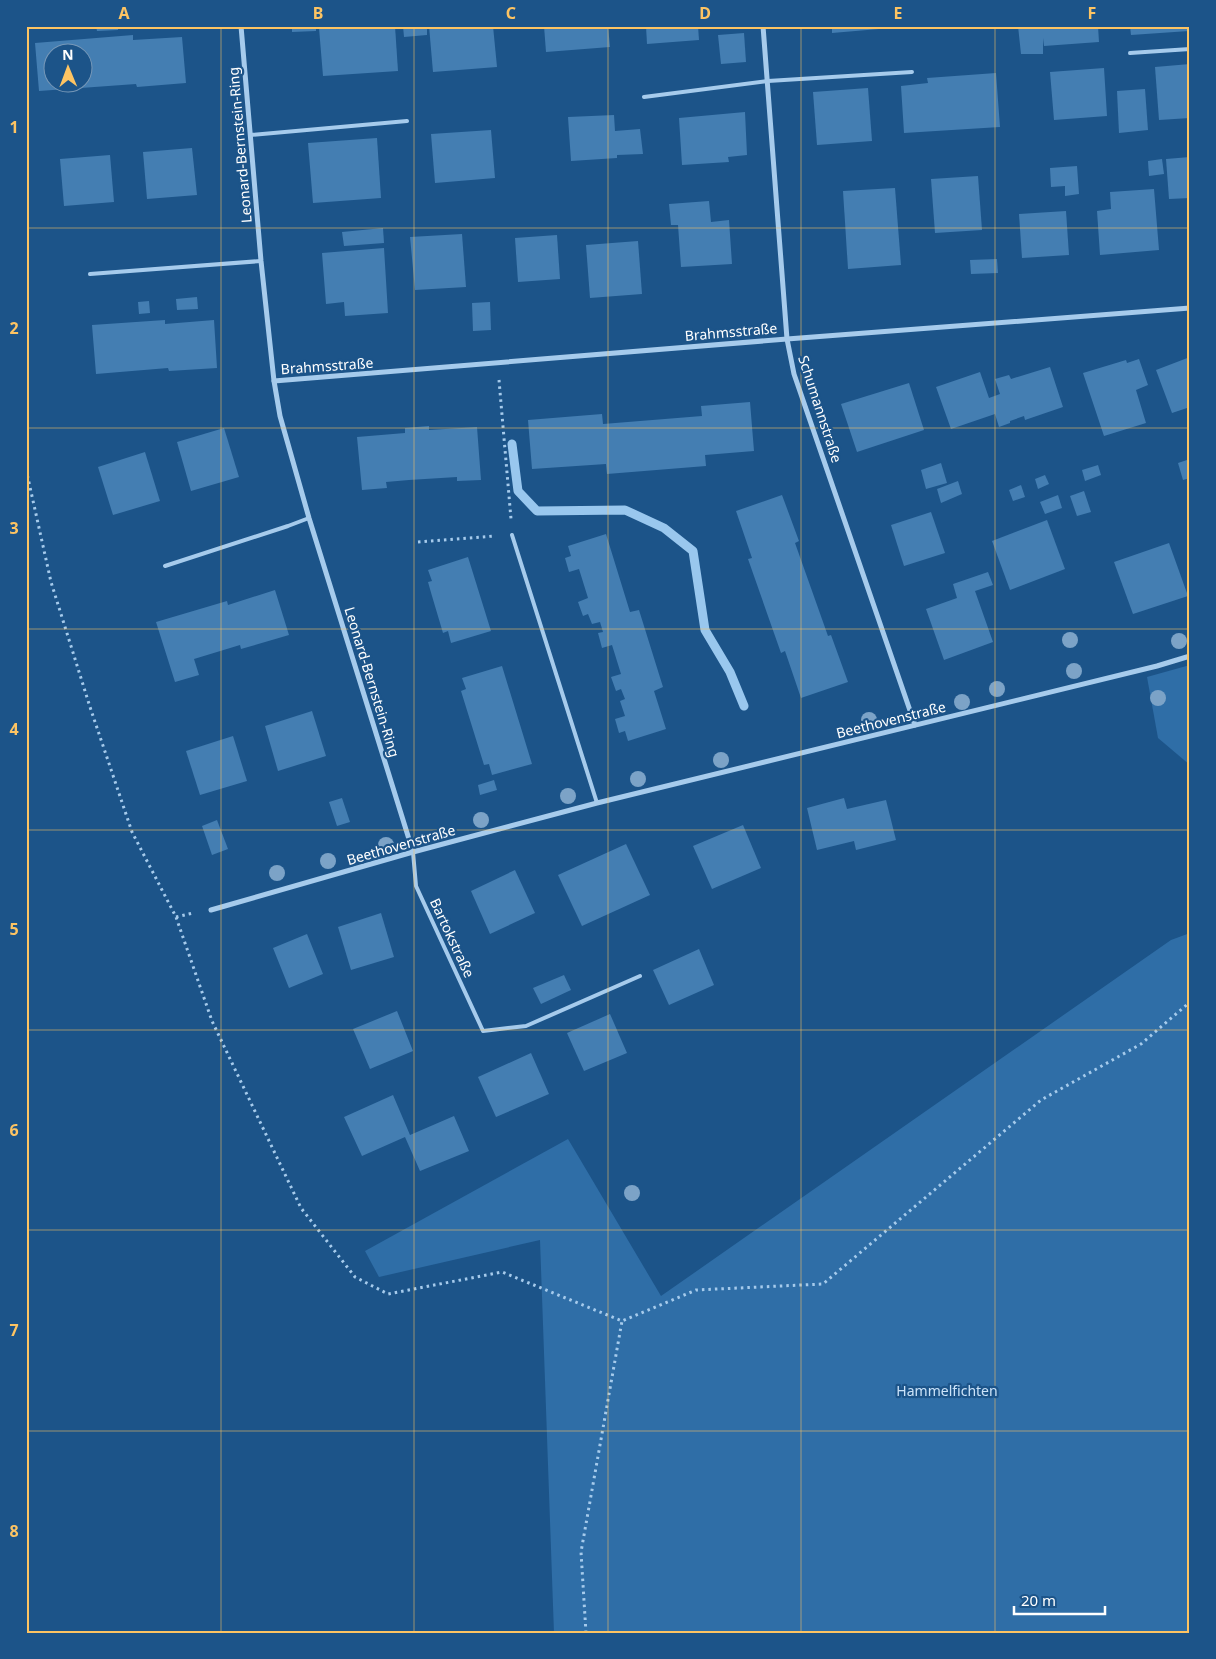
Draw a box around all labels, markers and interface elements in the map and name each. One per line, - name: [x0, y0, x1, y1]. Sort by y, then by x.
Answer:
- text: A: [118, 2, 130, 24]
- text: B: [313, 2, 323, 24]
- text: C: [506, 2, 516, 24]
- text: D: [699, 2, 711, 24]
- text: E: [894, 2, 903, 24]
- text: F: [1088, 2, 1096, 24]
- north arrow: [42, 42, 92, 92]
- text: N: [62, 45, 74, 64]
- street label: Leonard-Bernstein-Ring: [223, 66, 256, 224]
- text: 1: [9, 116, 19, 138]
- text: 2: [9, 317, 19, 339]
- street label: Brahmsstraße: [684, 318, 778, 345]
- street label: Brahmsstraße: [280, 353, 374, 378]
- street label: Schumannstraße: [794, 353, 847, 465]
- text: 3: [9, 517, 19, 539]
- street label: Leonard-Bernstein-Ring: [341, 604, 404, 759]
- street label: Beethovenstraße: [834, 697, 948, 742]
- text: 4: [9, 718, 19, 740]
- street label: Beethovenstraße: [344, 820, 458, 869]
- street label: Bartokstraße: [426, 895, 479, 981]
- text: 5: [9, 918, 19, 940]
- text: 6: [9, 1119, 19, 1141]
- text: 7: [9, 1319, 19, 1341]
- park label: Hammelfichten: [896, 1381, 998, 1400]
- text: 8: [9, 1520, 19, 1542]
- scale bar: [1014, 1584, 1105, 1616]
- text: 20 m: [1021, 1590, 1056, 1610]

